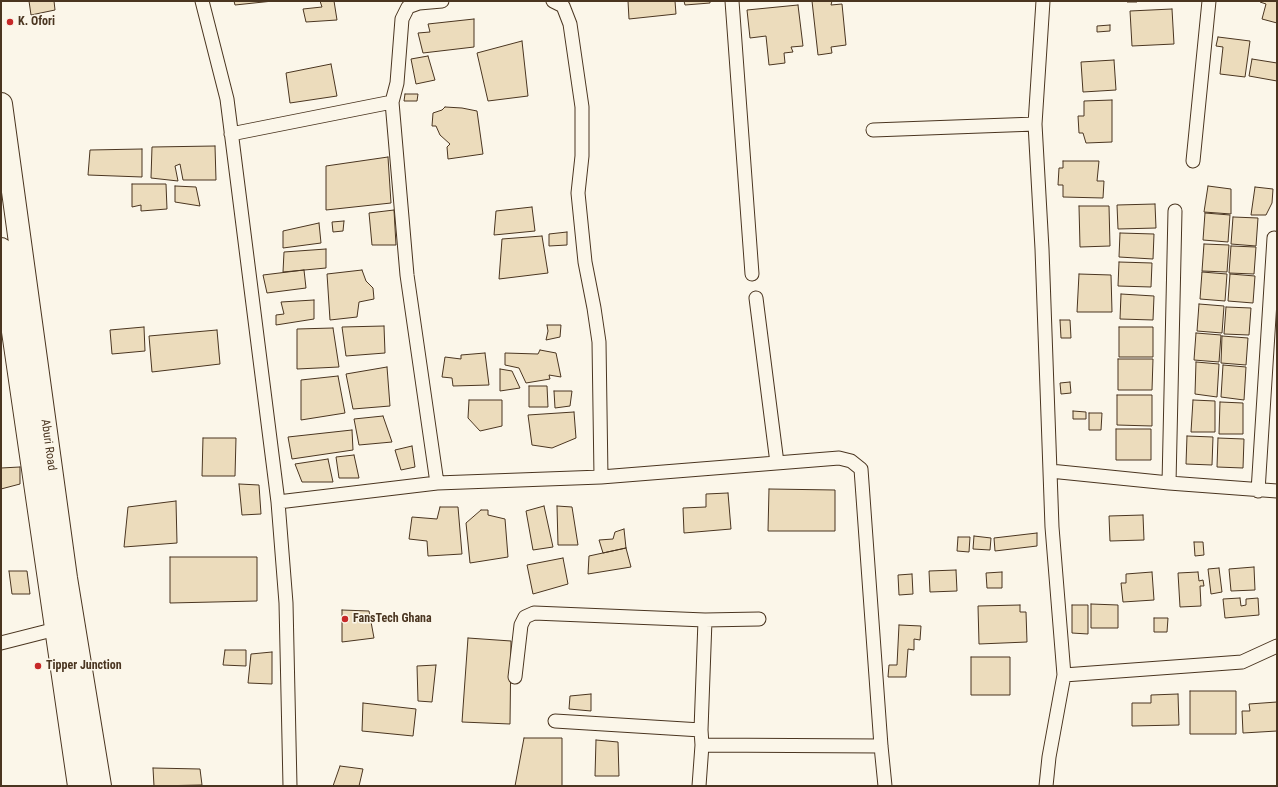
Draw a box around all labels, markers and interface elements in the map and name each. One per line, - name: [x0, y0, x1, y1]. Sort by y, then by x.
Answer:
- place label: K. Ofori: [18, 15, 55, 29]
- marker: K. Ofori: [5, 17, 15, 27]
- street label: Aburi Road: [37, 418, 59, 472]
- place label: FansTech Ghana: [353, 612, 432, 626]
- marker: FansTech Ghana: [340, 614, 350, 624]
- place label: Tipper Junction: [46, 659, 122, 673]
- marker: Tipper Junction: [33, 661, 43, 671]

